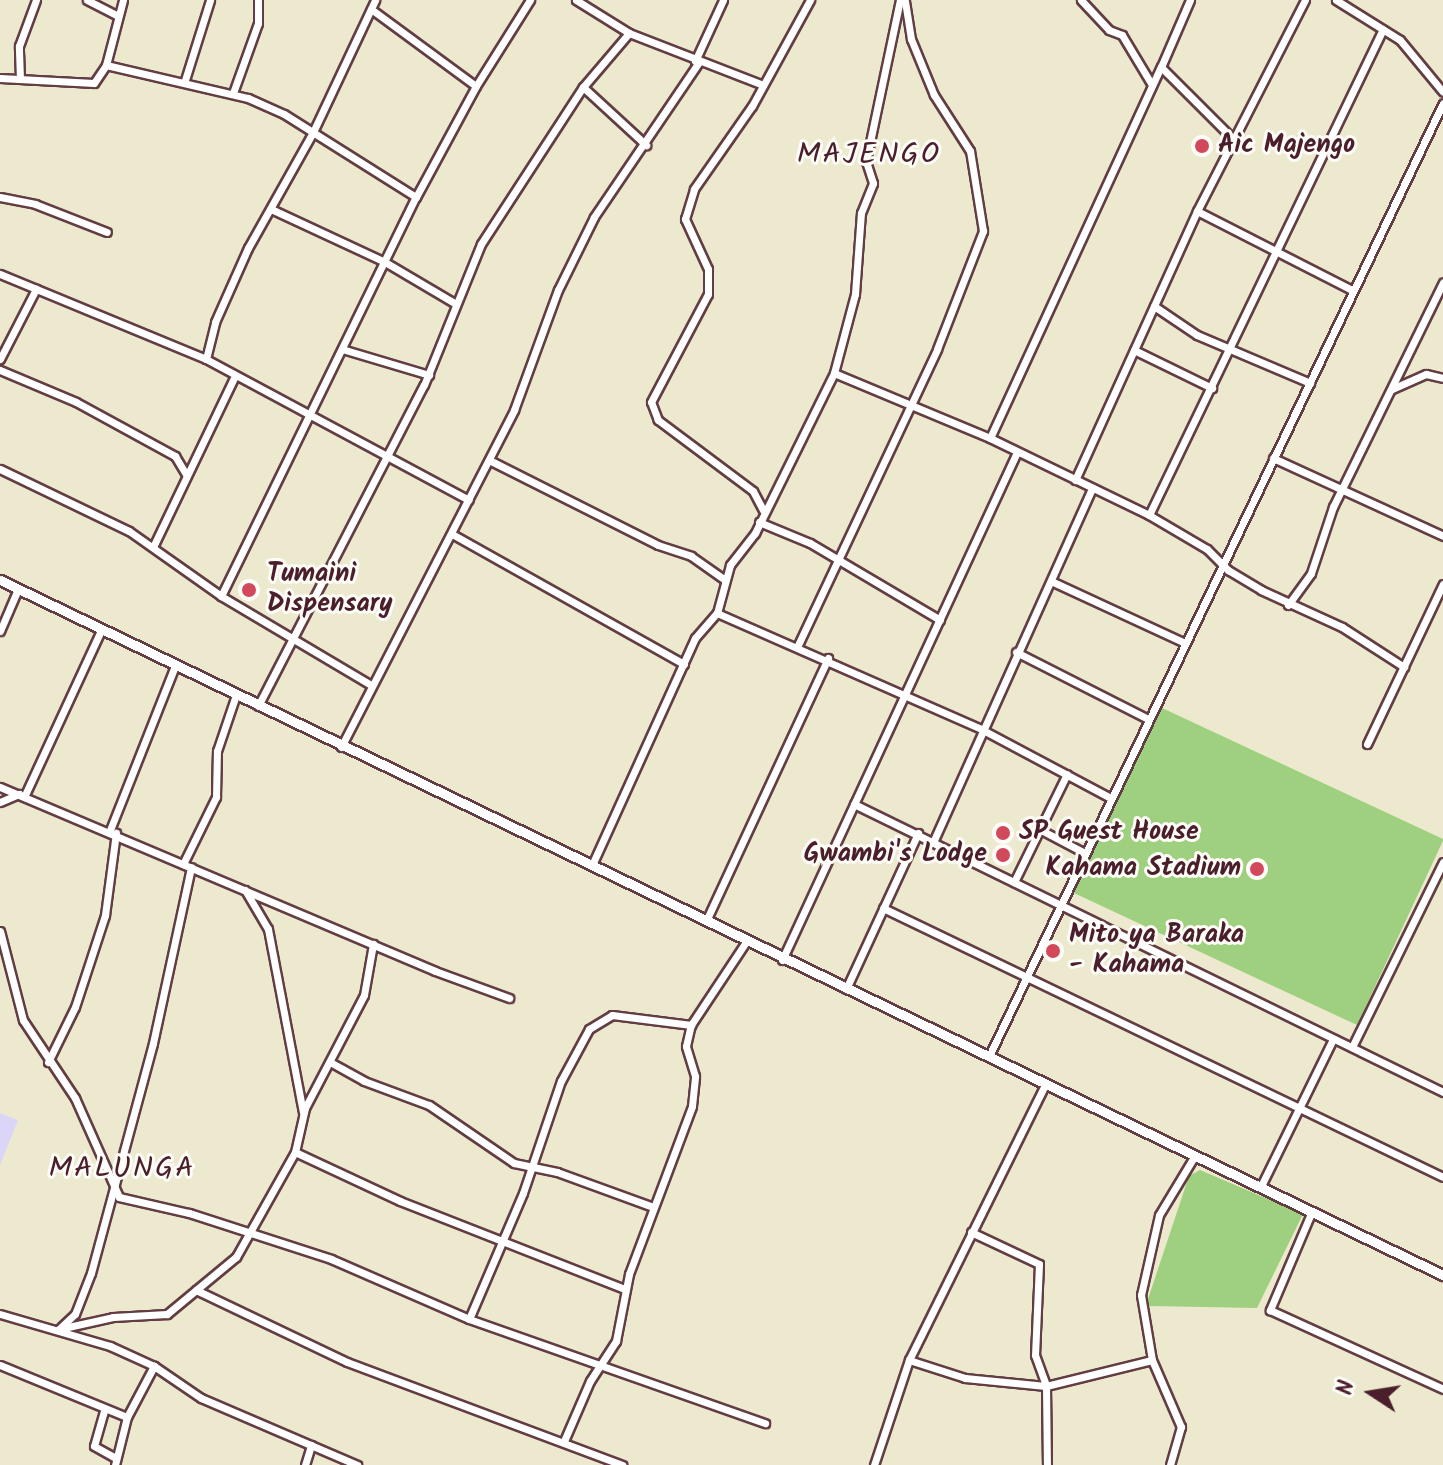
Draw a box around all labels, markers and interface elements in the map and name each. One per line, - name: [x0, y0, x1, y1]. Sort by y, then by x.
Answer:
- place label: Aic Majengo: [1218, 130, 1355, 162]
- district label: MAJENGO: [797, 137, 941, 173]
- marker: Aic Majengo: [1193, 137, 1211, 155]
- place label: Tumaini Dispensary: [267, 559, 393, 620]
- marker: Tumaini Dispensary: [238, 579, 260, 601]
- place label: SP Guest House: [1019, 817, 1199, 849]
- marker: SP Guest House: [994, 824, 1012, 842]
- place label: Gwambi's Lodge: [804, 839, 987, 871]
- marker: Gwambi's Lodge: [994, 846, 1012, 864]
- place label: Kahama Stadium: [1046, 853, 1241, 885]
- marker: Kahama Stadium: [1248, 860, 1266, 878]
- place label: Mito ya Baraka - Kahama: [1069, 920, 1244, 982]
- marker: Mito ya Baraka - Kahama: [1044, 942, 1062, 960]
- district label: MALUNGA: [48, 1151, 196, 1187]
- north arrow: [1331, 1353, 1411, 1433]
- text: N: [1328, 1377, 1366, 1398]

